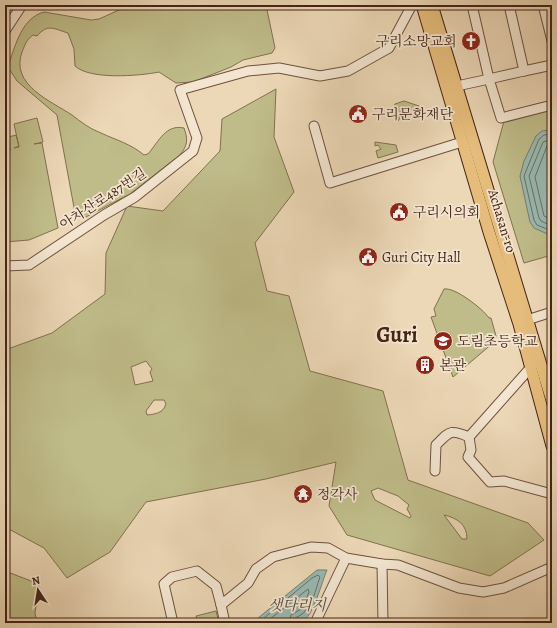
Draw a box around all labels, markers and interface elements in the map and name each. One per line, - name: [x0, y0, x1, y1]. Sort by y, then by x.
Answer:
- church icon: 구리소망교회: [460, 30, 482, 52]
- place label: 구리소망교회: [376, 32, 457, 51]
- public building icon: 구리문화재단: [347, 103, 369, 125]
- place label: 구리문화재단: [372, 105, 454, 124]
- street label: 아차산로487번길: [56, 164, 150, 234]
- street label: Achasan-ro: [483, 186, 521, 255]
- public building icon: 구리시의회: [388, 201, 410, 223]
- place label: 구리시의회: [413, 203, 481, 222]
- public building icon: Guri City Hall: [357, 246, 379, 268]
- place label: Guri City Hall: [382, 248, 461, 267]
- district label: Guri: [376, 320, 418, 350]
- school or university icon: 도림초등학교: [432, 330, 454, 352]
- place label: 도림초등학교: [457, 332, 539, 351]
- building icon: 본관: [414, 354, 436, 376]
- place label: 본관: [439, 356, 467, 375]
- temple icon: 정각사: [292, 483, 314, 505]
- place label: 정각사: [317, 485, 358, 504]
- north arrow: [18, 570, 58, 610]
- text: N: [31, 573, 42, 589]
- water label: 샛다리지: [268, 595, 327, 615]

